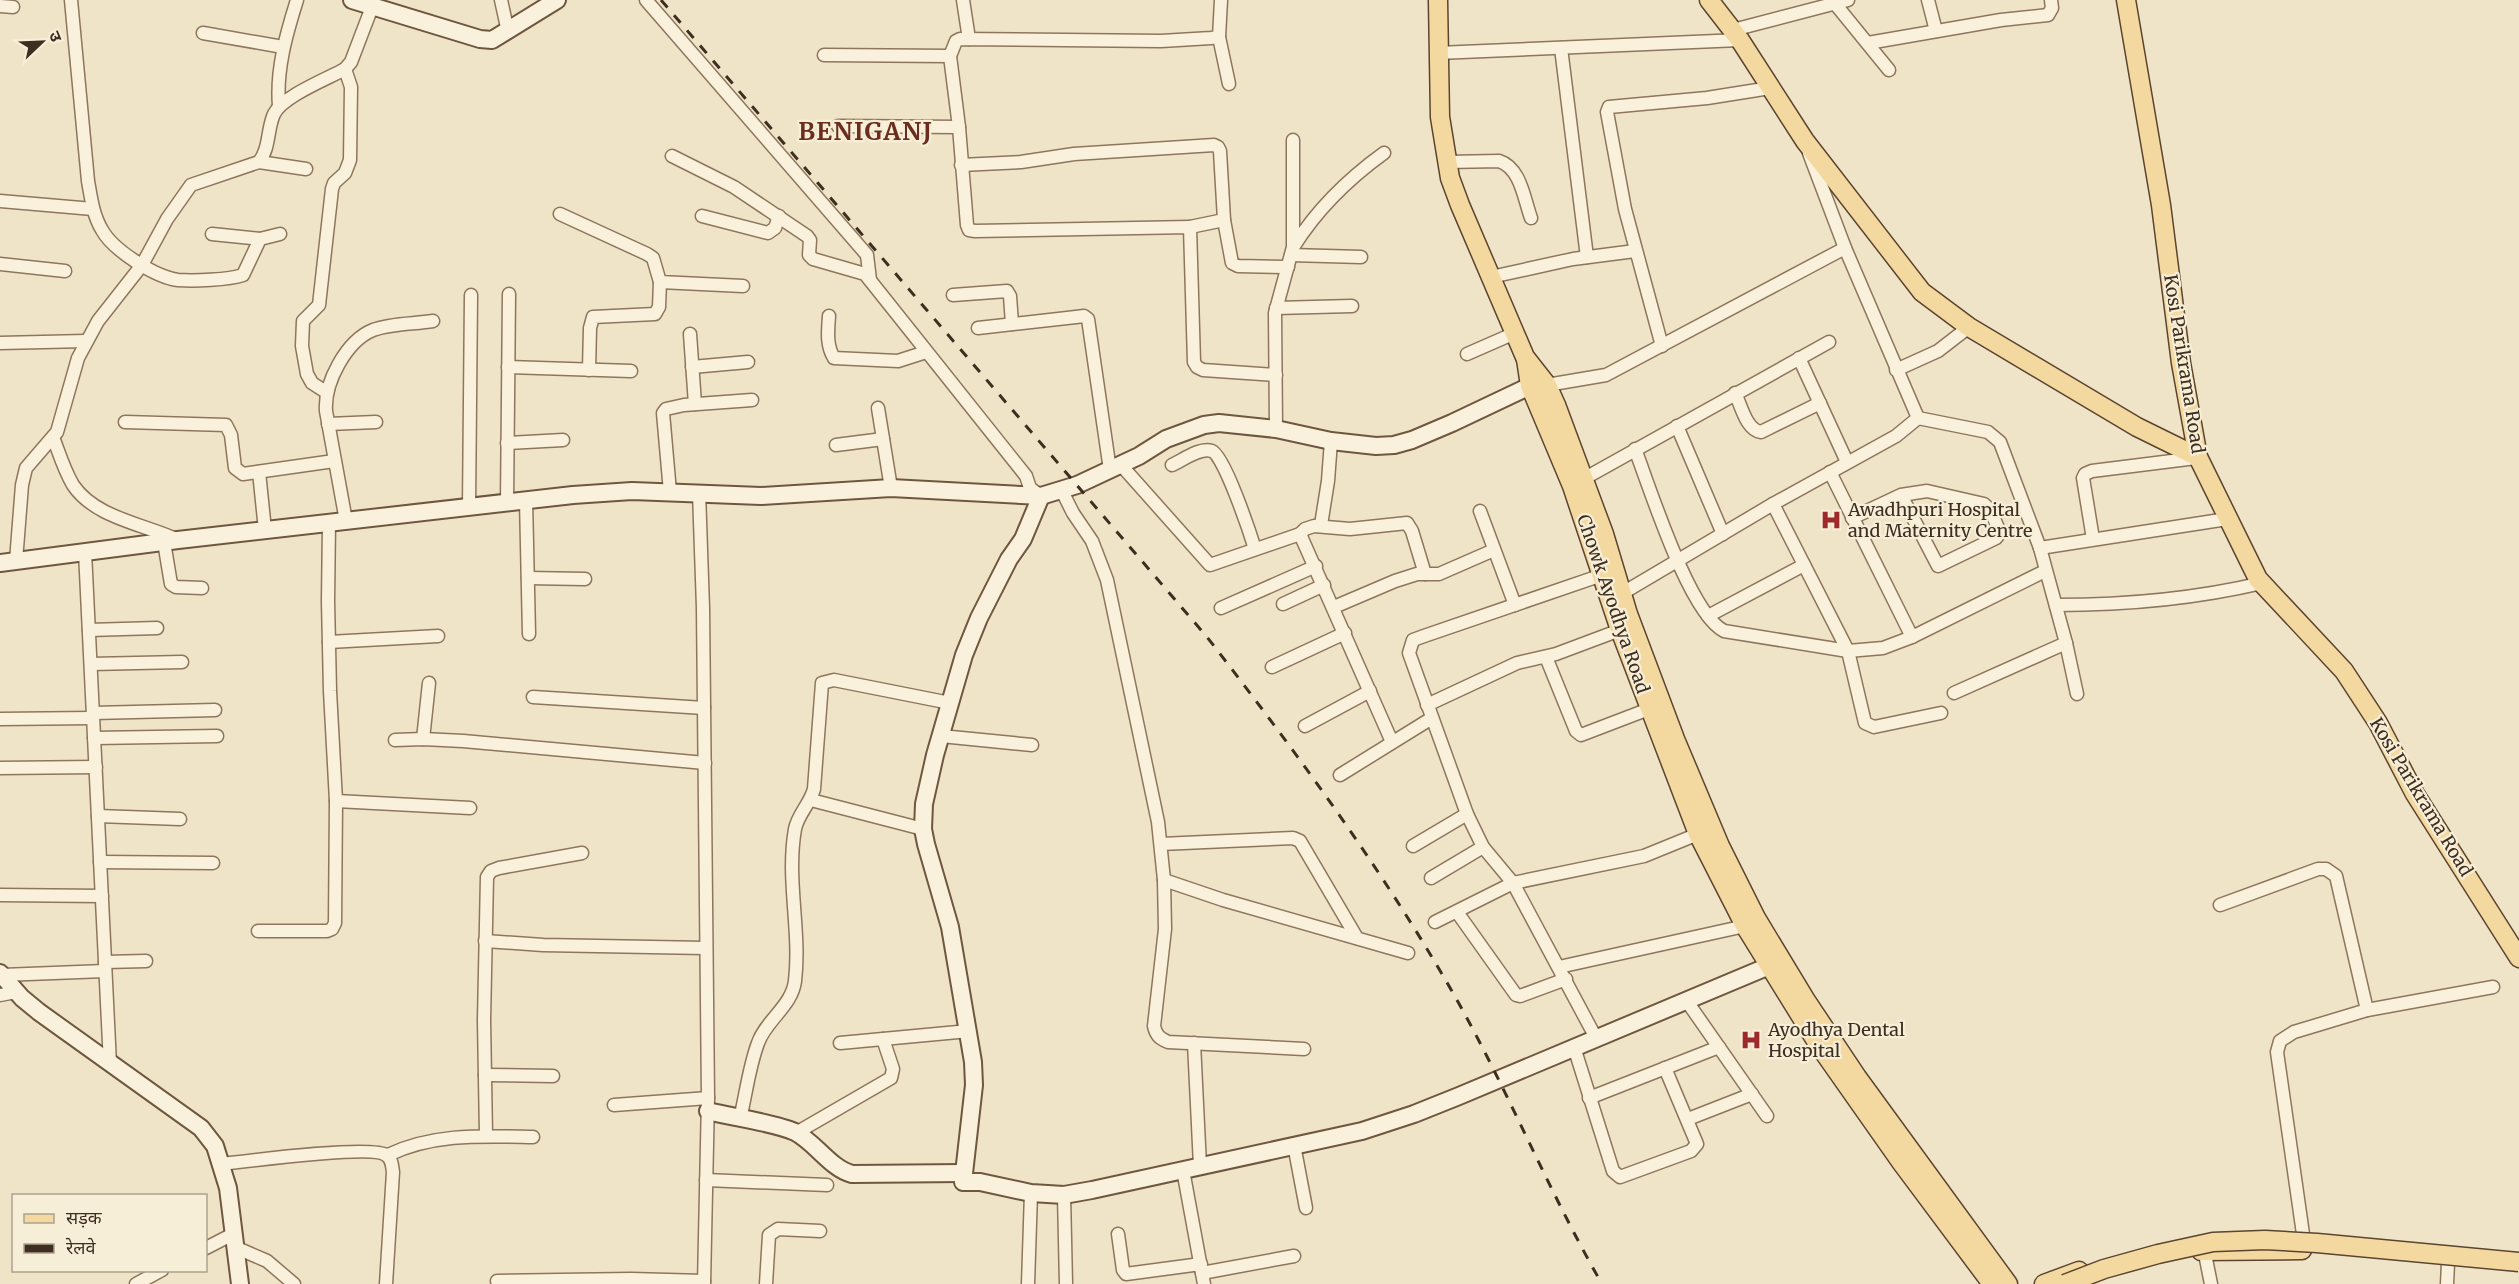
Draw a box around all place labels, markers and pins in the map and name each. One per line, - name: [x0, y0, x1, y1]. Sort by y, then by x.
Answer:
- place label: Awadhpuri Hospital and Maternity Centre: [1847, 498, 2032, 542]
- hospital icon: Awadhpuri Hospital and Maternity Centre: [1819, 508, 1843, 532]
- place label: Ayodhya Dental Hospital: [1767, 1018, 1905, 1062]
- hospital icon: Ayodhya Dental Hospital: [1739, 1028, 1763, 1052]

